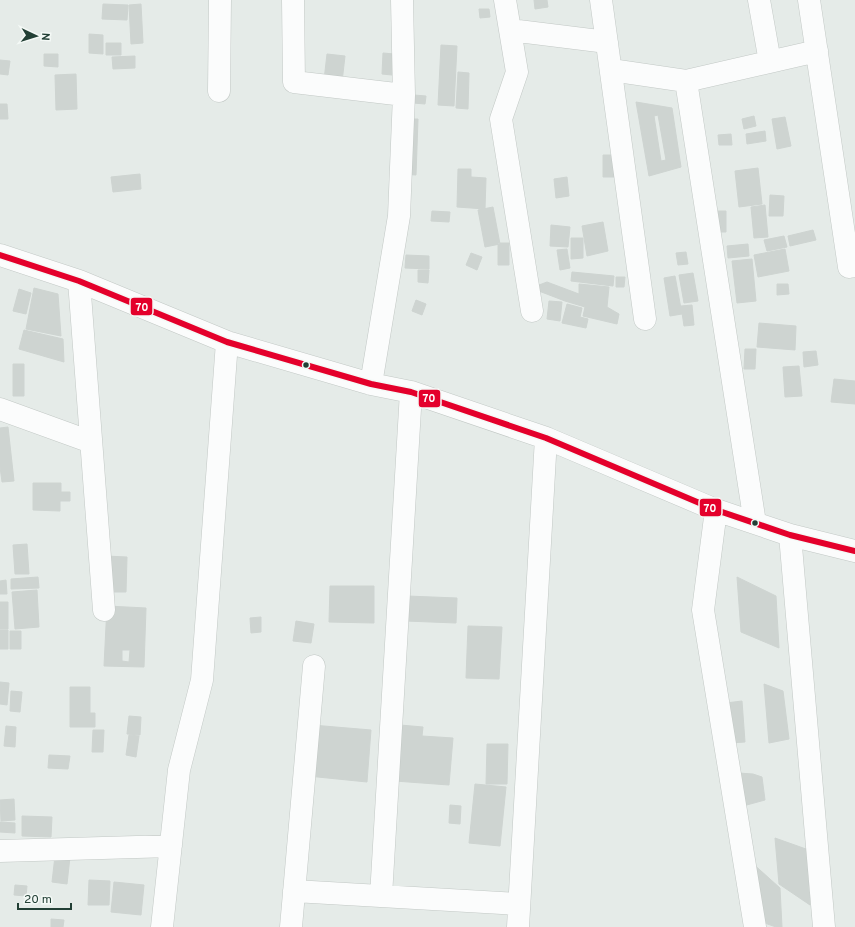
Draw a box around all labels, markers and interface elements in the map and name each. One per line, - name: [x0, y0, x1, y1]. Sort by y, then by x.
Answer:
- north arrow: [16, 16, 56, 56]
- text: N: [38, 32, 52, 41]
- line badge: 70: [130, 297, 153, 316]
- text: 70: [135, 301, 149, 315]
- unlabelled marker: [301, 360, 311, 370]
- line badge: 70: [418, 389, 441, 408]
- text: 70: [422, 392, 436, 406]
- line badge: 70: [699, 498, 722, 517]
- text: 70: [703, 502, 717, 516]
- unlabelled marker: [750, 518, 760, 528]
- scale bar: [18, 885, 71, 911]
- text: 20 m: [24, 892, 52, 908]

